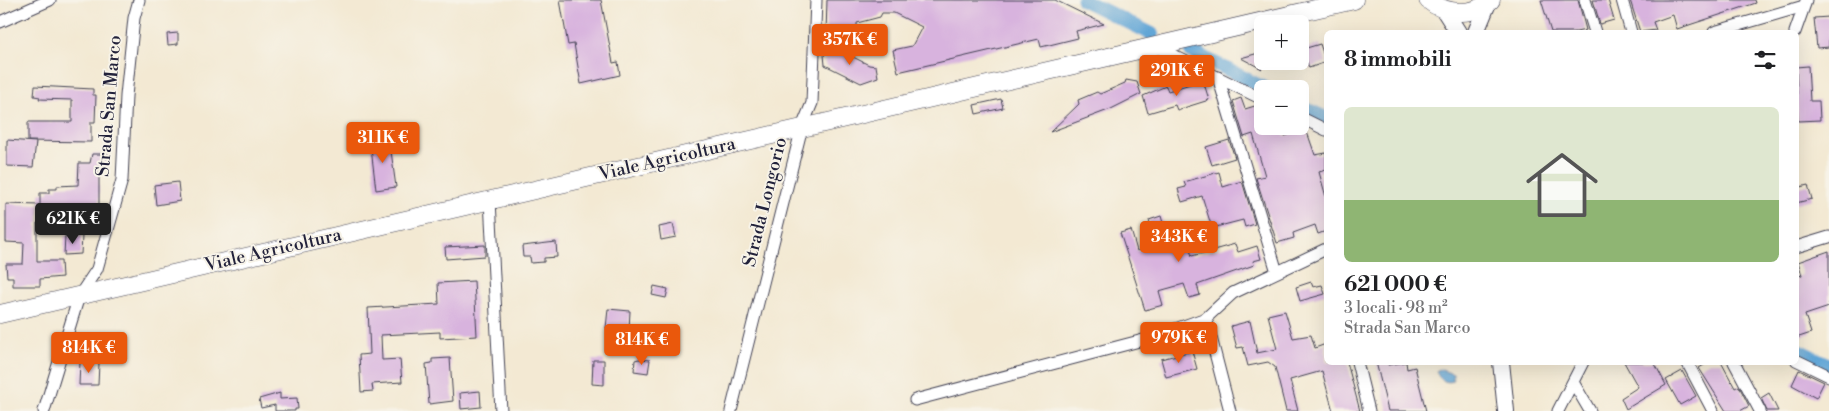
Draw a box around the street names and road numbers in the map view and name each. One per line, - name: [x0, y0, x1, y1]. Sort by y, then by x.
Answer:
- street label: Strada San Marco: [91, 34, 127, 178]
- street label: Viale Agricoltura: [595, 132, 739, 186]
- street label: Strada Longorio: [738, 135, 792, 269]
- street label: Viale Agricoltura: [201, 223, 345, 277]

